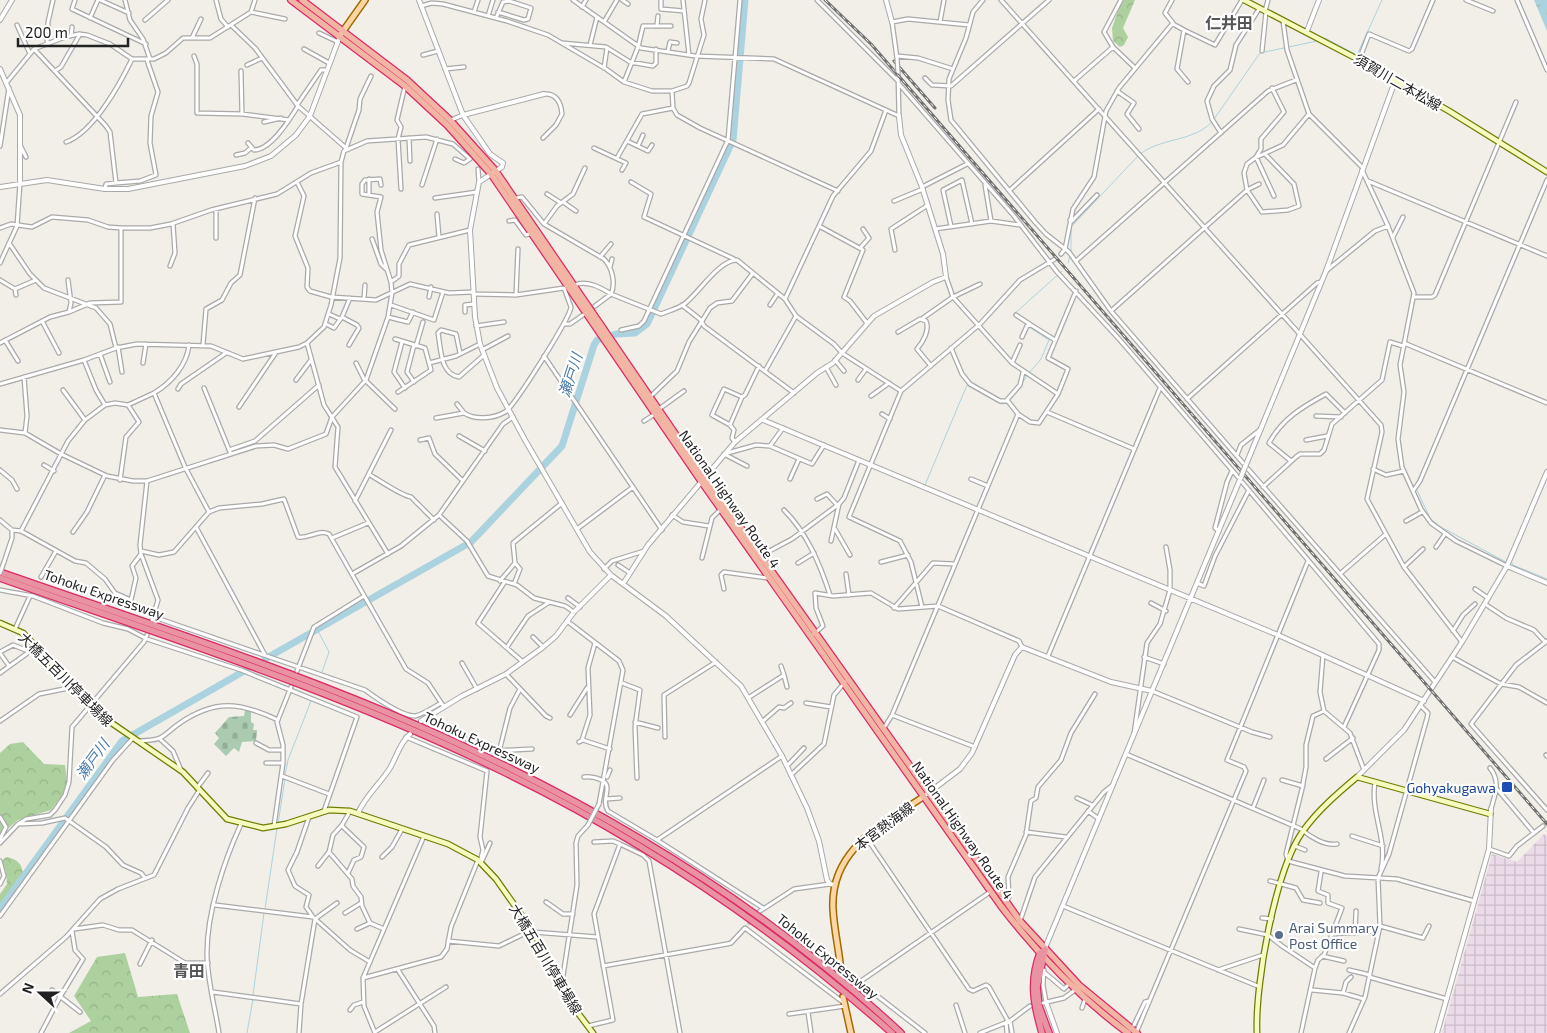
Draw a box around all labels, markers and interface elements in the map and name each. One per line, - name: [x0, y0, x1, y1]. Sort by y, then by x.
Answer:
- district label: 仁井田: [1205, 13, 1253, 32]
- scale bar: [18, 15, 128, 47]
- text: 200 m: [25, 23, 68, 41]
- street label: 須賀川二本松線: [1351, 50, 1445, 114]
- water label: 瀬戸川: [554, 349, 586, 399]
- street label: National Highway Route 4: [676, 427, 784, 571]
- street label: Tohoku Expressway: [42, 565, 167, 623]
- street label: 大橋五百川停車場線: [15, 628, 117, 730]
- street label: Tohoku Expressway: [421, 708, 543, 777]
- water label: 瀬戸川: [71, 734, 114, 782]
- street label: National Highway Route 4: [909, 758, 1017, 902]
- place label: Gohyakugawa: [1406, 779, 1496, 796]
- marker: Gohyakugawa: [1500, 780, 1514, 794]
- street label: 本宮熱海線: [851, 798, 917, 854]
- street label: 大橋五百川停車場線: [506, 901, 586, 1017]
- street label: Tohoku Expressway: [774, 910, 883, 1003]
- place label: Arai Summary Post Office: [1289, 919, 1379, 952]
- marker: Arai Summary Post Office: [1273, 929, 1285, 941]
- district label: 青田: [173, 961, 205, 980]
- north arrow: [15, 968, 65, 1018]
- text: N: [18, 980, 37, 996]

